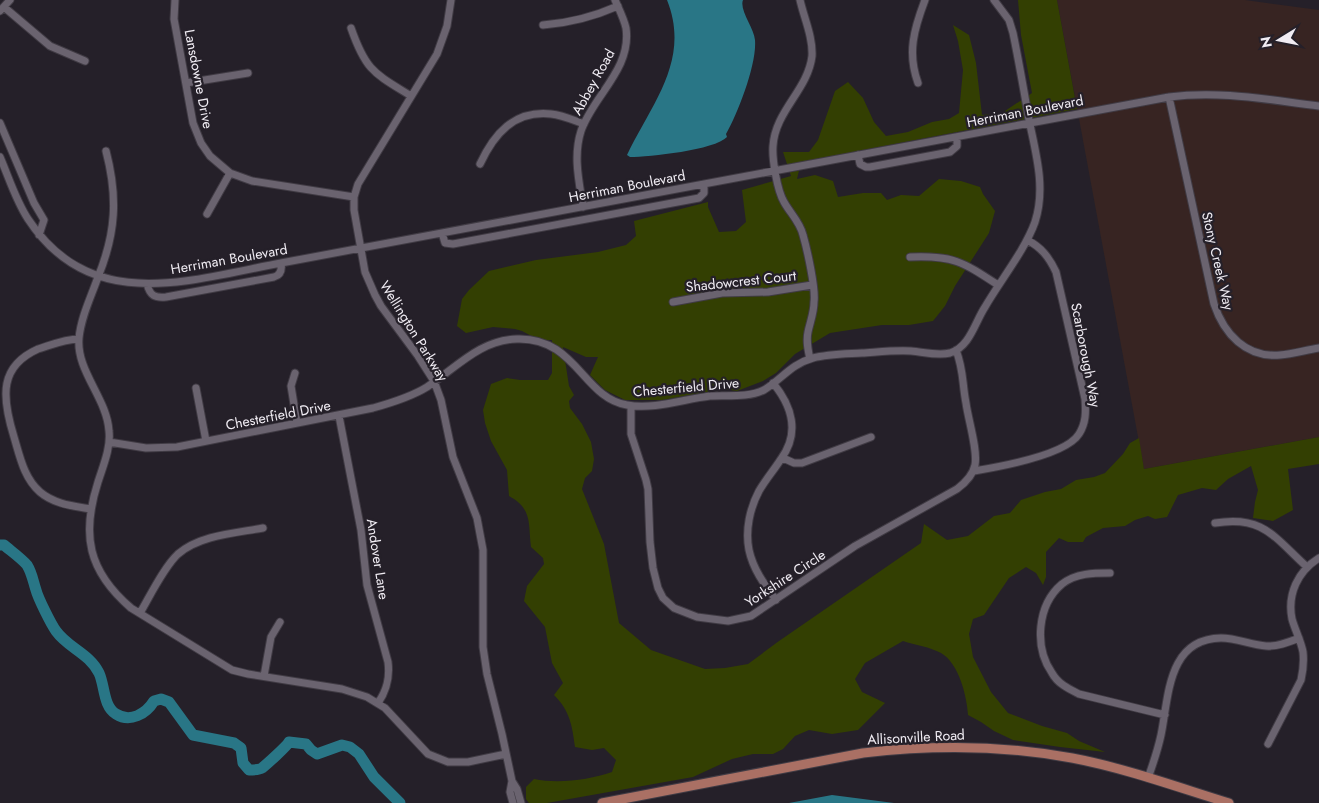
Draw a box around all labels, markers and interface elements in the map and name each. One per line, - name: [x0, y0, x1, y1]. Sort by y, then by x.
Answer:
- north arrow: [1254, 15, 1304, 65]
- street label: Lansdowne Drive: [180, 28, 218, 130]
- text: N: [1255, 35, 1277, 49]
- street label: Abbey Road: [567, 45, 619, 119]
- street label: Herriman Boulevard: [965, 90, 1085, 132]
- street label: Herriman Boulevard: [567, 165, 687, 207]
- street label: Stony Creek Way: [1197, 210, 1239, 313]
- street label: Herriman Boulevard: [169, 239, 289, 279]
- street label: Shadowcrest Court: [685, 265, 798, 297]
- street label: Wellington Parkway: [375, 277, 454, 386]
- street label: Scarborough Way: [1066, 301, 1106, 410]
- street label: Chesterfield Drive: [632, 372, 740, 402]
- street label: Chesterfield Drive: [224, 395, 332, 435]
- street label: Andover Lane: [362, 517, 394, 601]
- street label: Yorkshire Circle: [741, 544, 829, 612]
- street label: Allisonville Road: [867, 724, 965, 750]

